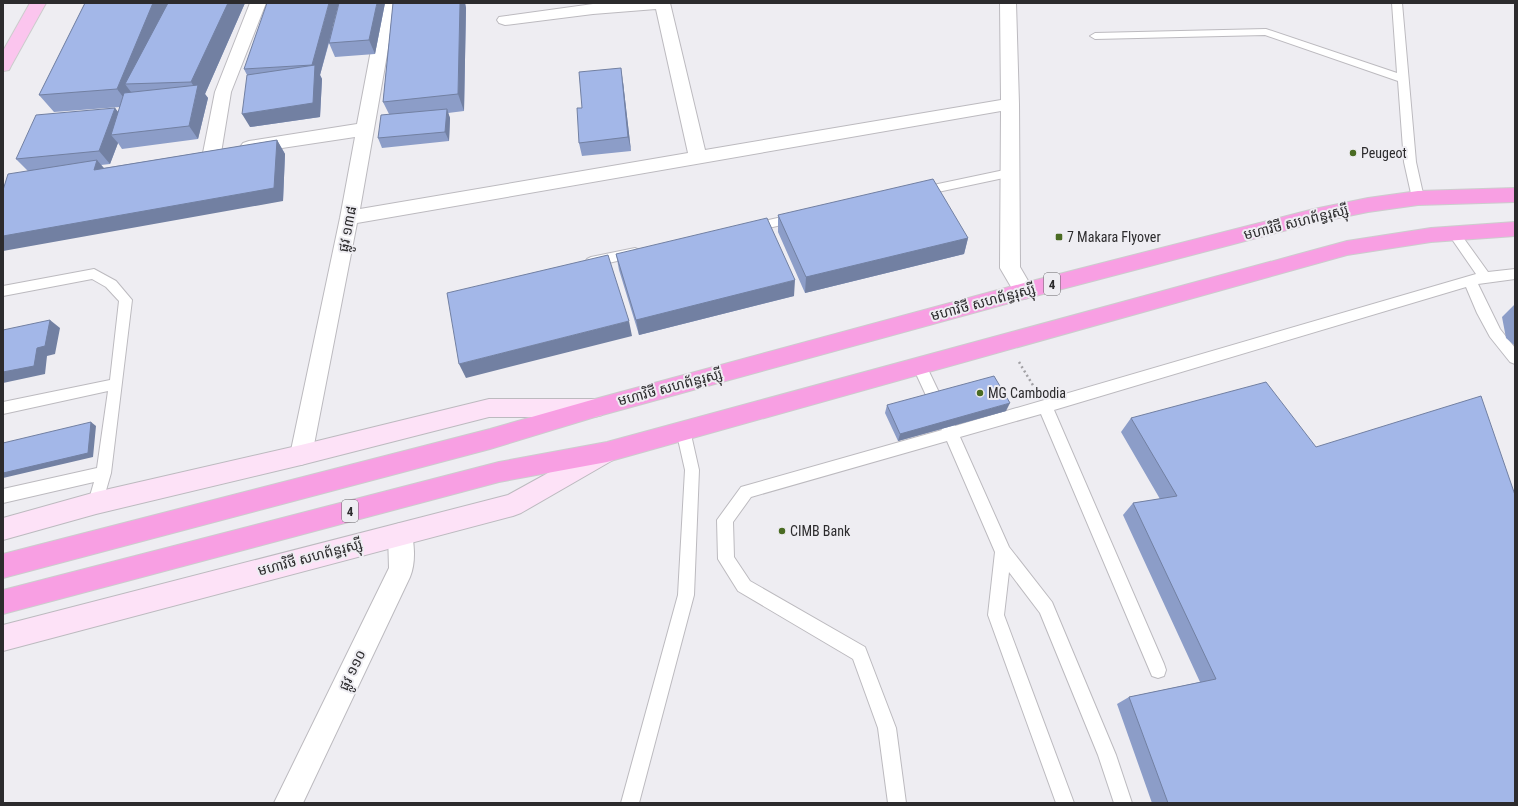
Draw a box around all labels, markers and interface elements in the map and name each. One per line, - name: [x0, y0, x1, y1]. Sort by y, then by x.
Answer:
- place label: Peugeot: [1361, 145, 1407, 161]
- marker: Peugeot: [1348, 148, 1358, 158]
- street label: មហាវិថី សហព័ន្ធរុស្ស៊ី: [1242, 201, 1351, 246]
- street label: ផ្លូវ ១៣៨: [335, 205, 363, 254]
- place label: 7 Makara Flyover: [1067, 229, 1161, 245]
- marker: 7 Makara Flyover: [1054, 232, 1064, 242]
- road number: 4: [1044, 273, 1060, 295]
- street label: មហាវិថី សហព័ន្ធរុស្ស៊ី: [929, 280, 1038, 327]
- street label: មហាវិថី សហព័ន្ធរុស្ស៊ី: [616, 365, 725, 412]
- place label: MG Cambodia: [988, 385, 1066, 401]
- marker: MG Cambodia: [975, 388, 985, 398]
- road number: 4: [342, 500, 358, 522]
- place label: CIMB Bank: [790, 523, 851, 539]
- marker: CIMB Bank: [777, 526, 787, 536]
- street label: មហាវិថី សហព័ន្ធរុស្ស៊ី: [256, 535, 365, 582]
- street label: ផ្លូវ ១១០: [335, 647, 372, 695]

